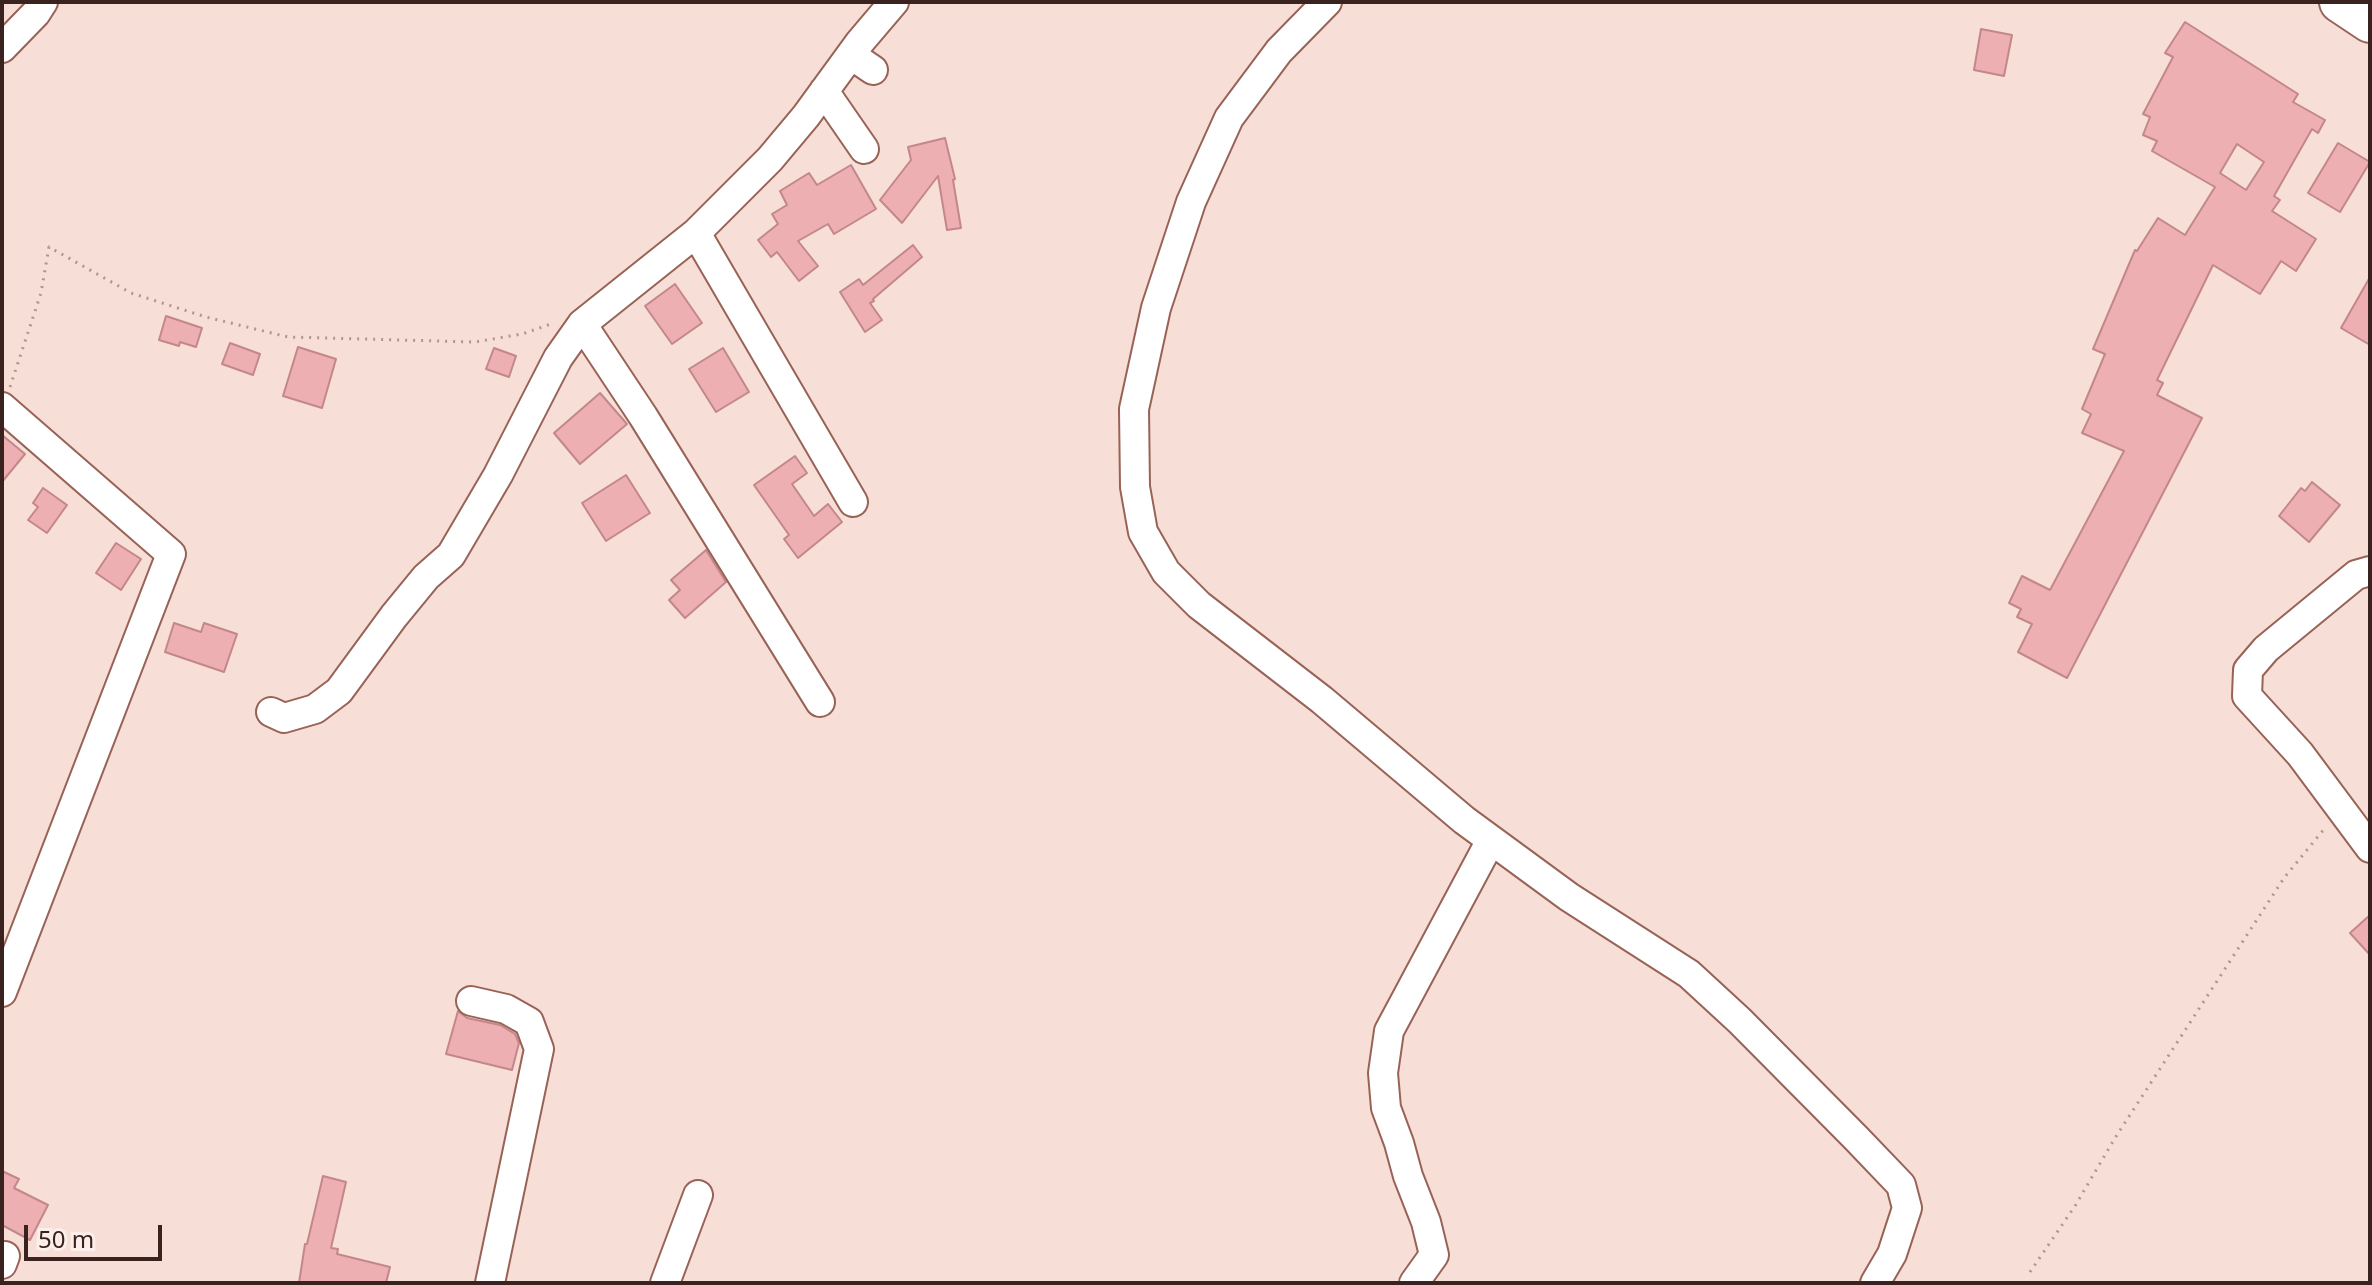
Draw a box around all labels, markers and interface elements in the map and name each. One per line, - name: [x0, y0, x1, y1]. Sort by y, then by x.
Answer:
- scale bar: [28, 1209, 166, 1259]
- text: 50 m: [38, 1222, 94, 1255]

